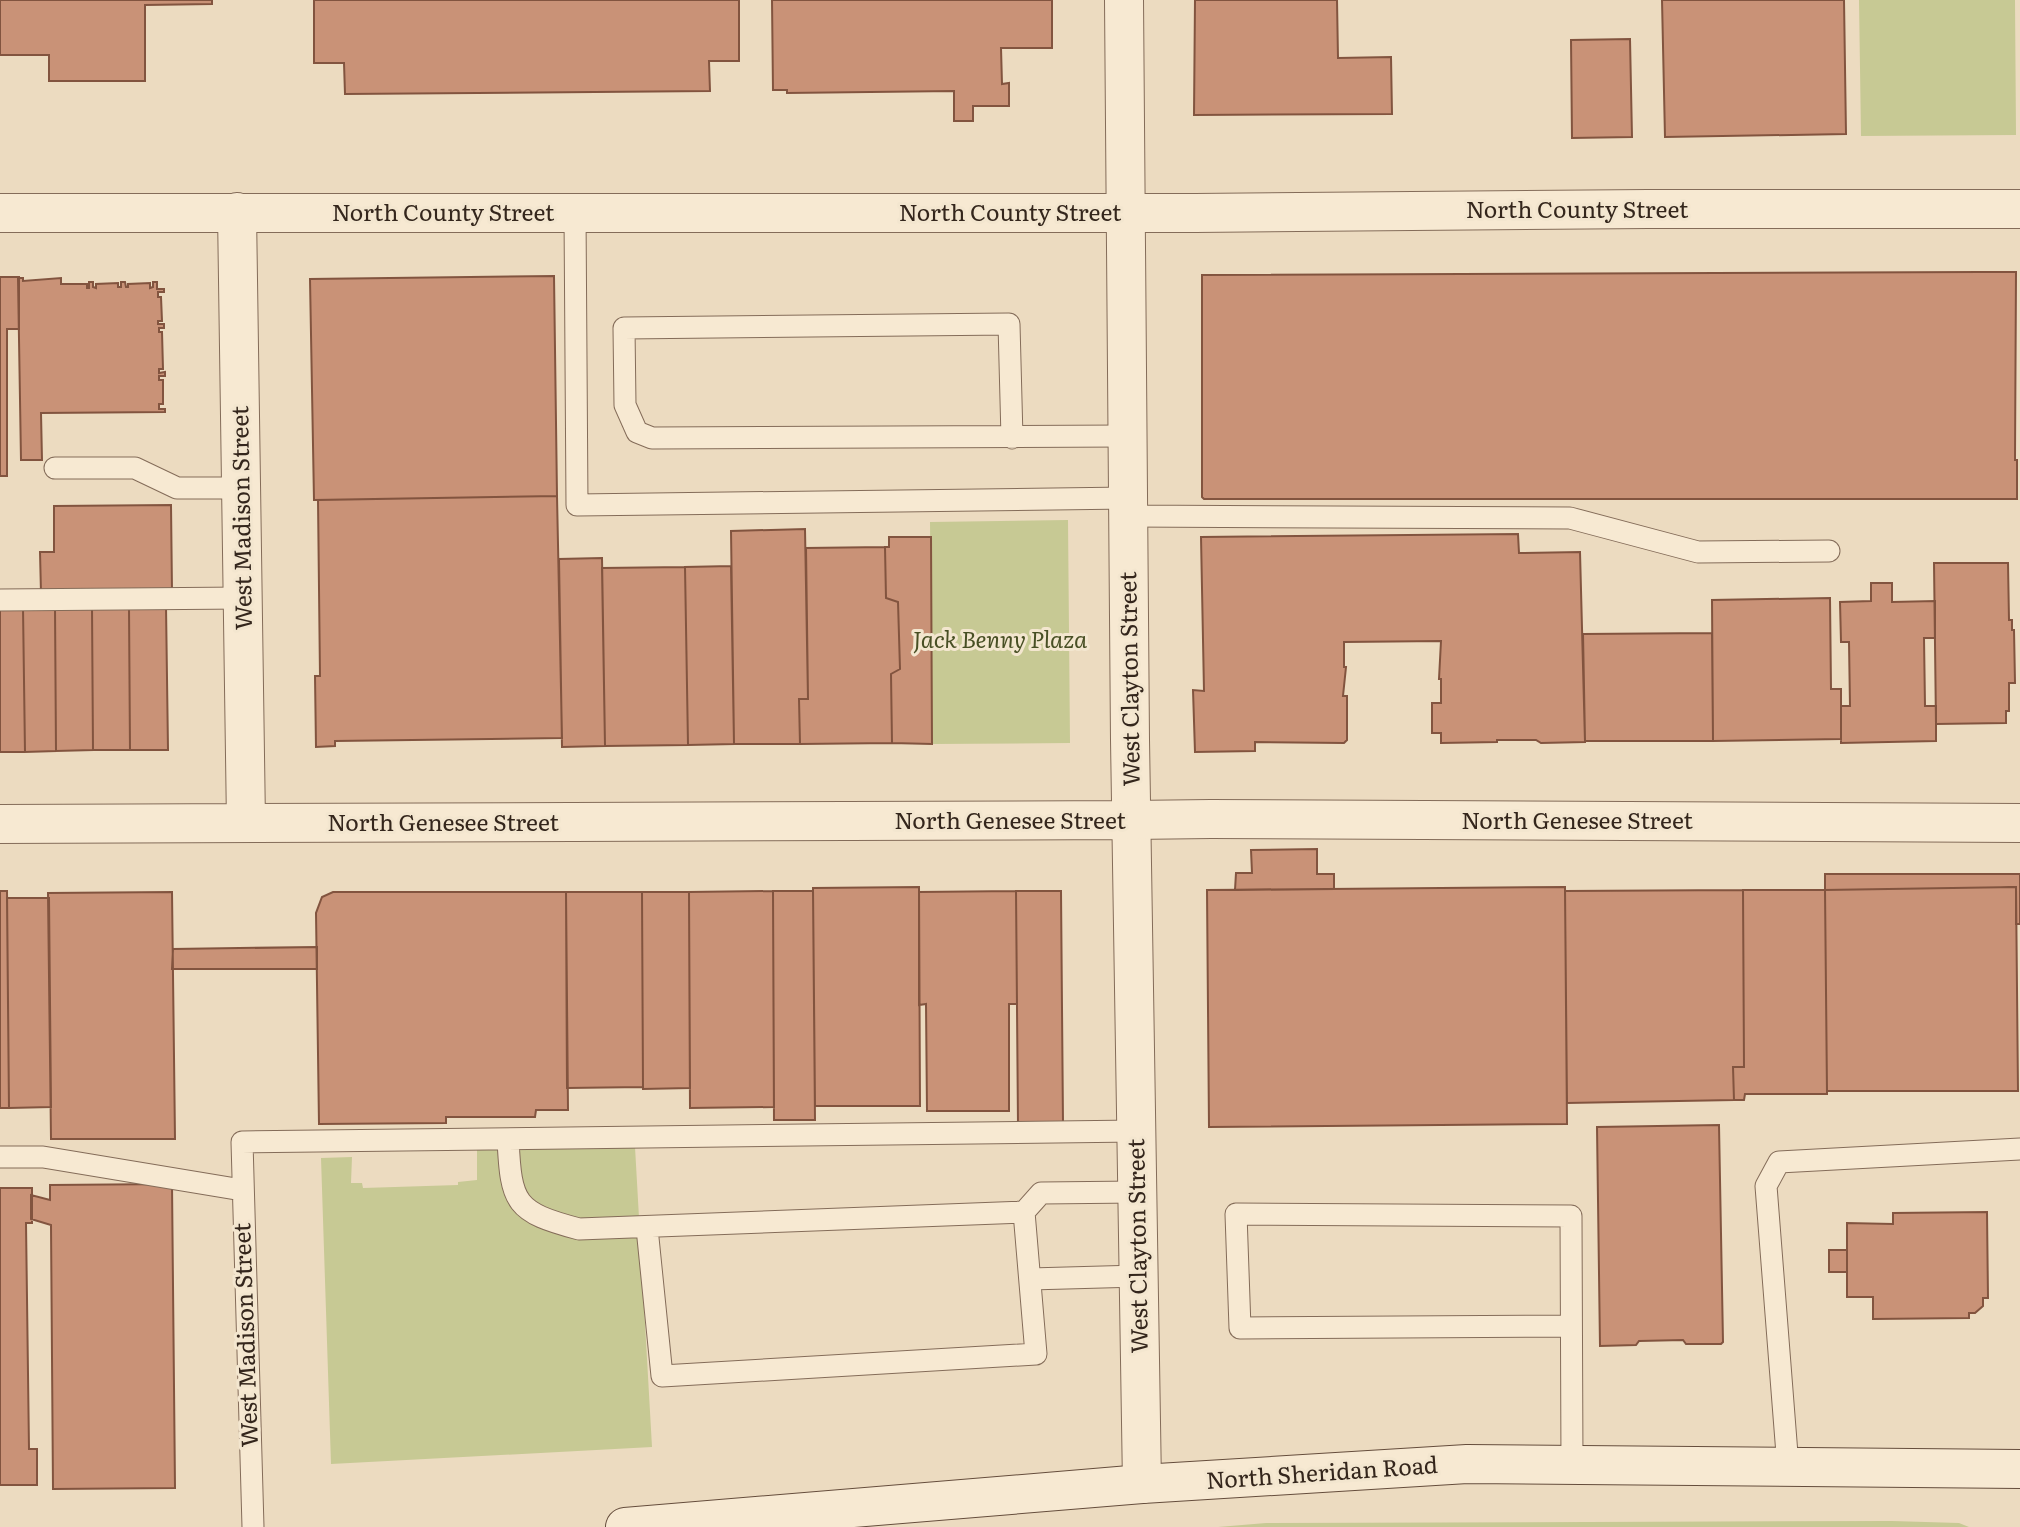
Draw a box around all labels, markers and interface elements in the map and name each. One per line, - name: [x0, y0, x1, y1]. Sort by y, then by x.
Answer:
- street label: North County Street: [1466, 191, 1689, 225]
- street label: North County Street: [332, 194, 555, 228]
- street label: North County Street: [899, 194, 1122, 228]
- street label: West Madison Street: [221, 405, 259, 631]
- street label: West Clayton Street: [1109, 571, 1147, 787]
- park label: Jack Benny Plaza: [913, 621, 1087, 655]
- street label: North Genesee Street: [894, 802, 1127, 836]
- street label: North Genesee Street: [1461, 802, 1694, 836]
- street label: North Genesee Street: [327, 804, 560, 838]
- street label: West Clayton Street: [1117, 1138, 1155, 1354]
- street label: West Madison Street: [223, 1222, 265, 1448]
- street label: North Sheridan Road: [1205, 1446, 1439, 1496]

